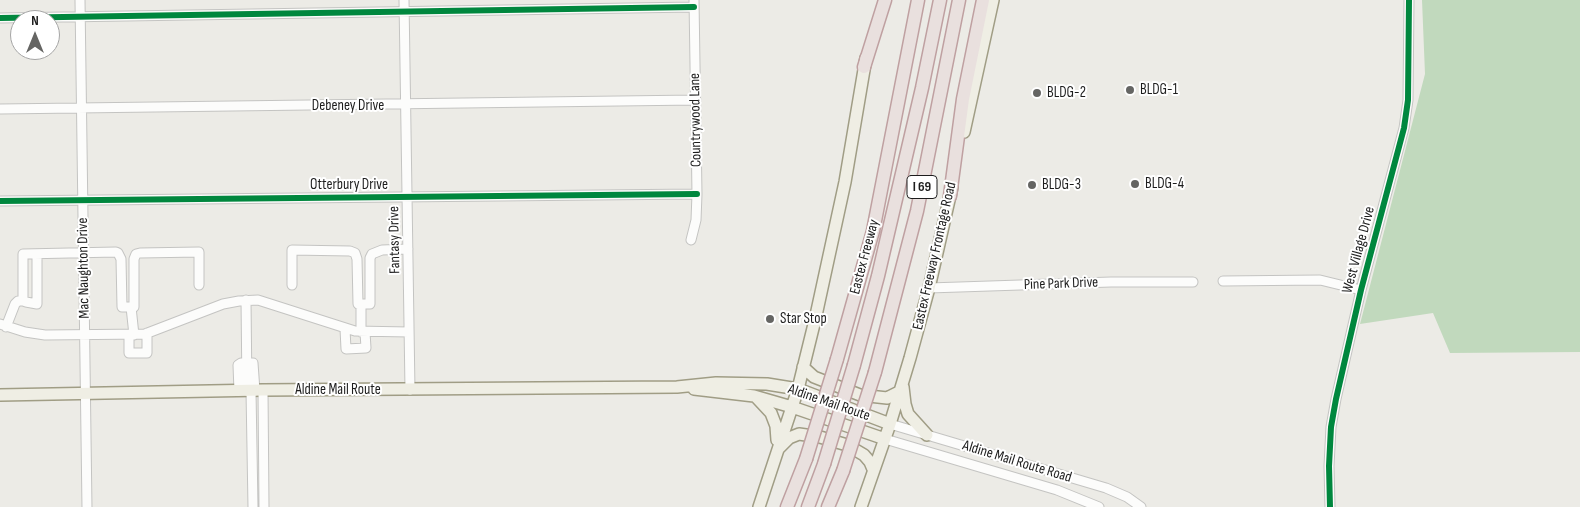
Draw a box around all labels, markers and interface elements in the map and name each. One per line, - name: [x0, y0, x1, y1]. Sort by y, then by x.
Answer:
- north arrow: [10, 10, 60, 60]
- text: N: [31, 12, 39, 29]
- street label: Countrywood Lane: [686, 73, 706, 167]
- place label: BLDG-1: [1140, 81, 1178, 99]
- place label: BLDG-2: [1047, 84, 1086, 102]
- marker: BLDG-1: [1124, 84, 1136, 96]
- marker: BLDG-2: [1031, 87, 1043, 99]
- street label: Debeney Drive: [312, 97, 384, 115]
- place label: BLDG-4: [1145, 175, 1184, 193]
- street label: Otterbury Drive: [310, 176, 388, 194]
- road number: I 69: [907, 176, 937, 198]
- place label: BLDG-3: [1042, 176, 1081, 194]
- marker: BLDG-4: [1129, 178, 1141, 190]
- marker: BLDG-3: [1026, 179, 1038, 191]
- street label: Eastex Freeway Frontage Road: [909, 180, 961, 332]
- street label: West Village Drive: [1339, 205, 1379, 295]
- street label: Fantasy Drive: [385, 206, 405, 274]
- street label: Mac Naughton Drive: [74, 217, 94, 319]
- street label: Eastex Freeway: [846, 218, 884, 296]
- street label: Pine Park Drive: [1023, 274, 1099, 294]
- place label: Star Stop: [780, 310, 827, 328]
- marker: Star Stop: [764, 313, 776, 325]
- street label: Aldine Mail Route: [295, 381, 381, 399]
- street label: Aldine Mail Route: [786, 381, 872, 425]
- street label: Aldine Mail Route Road: [960, 437, 1074, 487]

